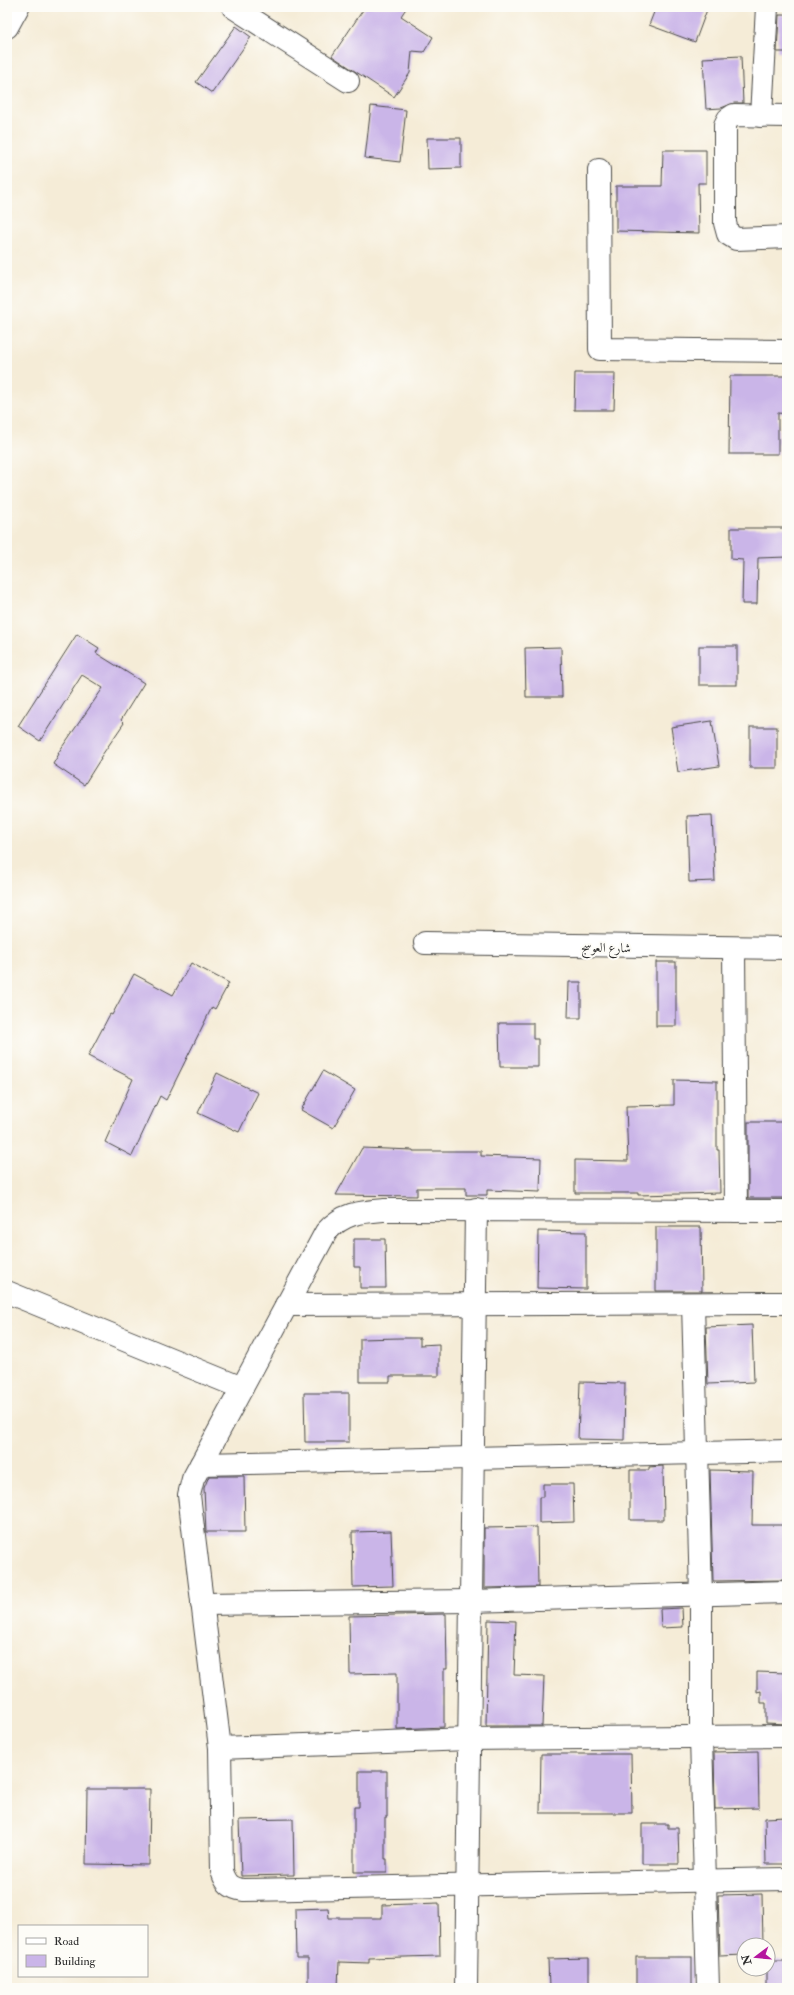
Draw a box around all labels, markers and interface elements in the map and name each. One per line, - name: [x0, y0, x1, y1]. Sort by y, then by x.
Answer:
- street label: شارع العوسج: [581, 940, 631, 959]
- legend: [18, 1925, 148, 1977]
- text: Road: [54, 1934, 79, 1949]
- north arrow: [736, 1937, 776, 1977]
- text: N: [739, 1952, 755, 1967]
- text: Building: [54, 1954, 97, 1969]

